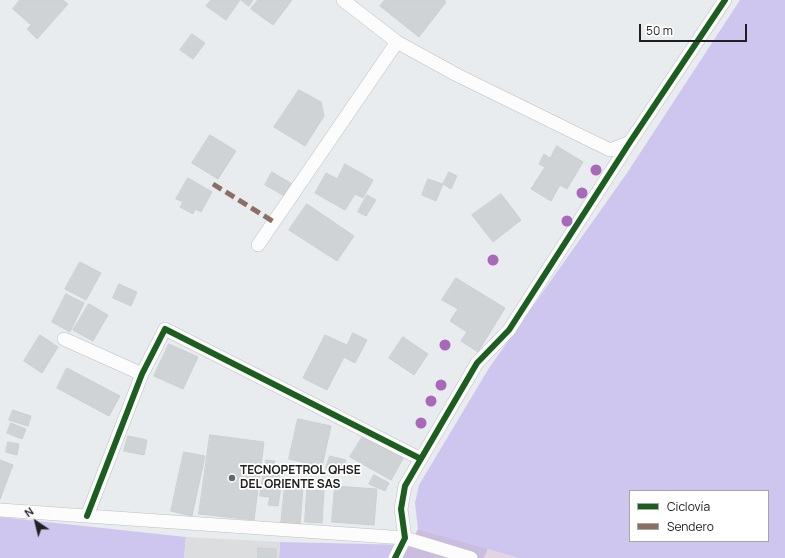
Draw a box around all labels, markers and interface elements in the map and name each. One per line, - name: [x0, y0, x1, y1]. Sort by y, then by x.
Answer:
- scale bar: [641, 16, 749, 42]
- text: 50 m: [646, 22, 673, 39]
- place label: TECNOPETROL QHSE DEL ORIENTE SAS: [240, 464, 361, 492]
- marker: TECNOPETROL QHSE DEL ORIENTE SAS: [227, 473, 237, 483]
- legend: [629, 490, 769, 542]
- text: Ciclovía: [667, 498, 710, 515]
- north arrow: [16, 502, 56, 542]
- text: N: [21, 503, 36, 520]
- text: Sendero: [667, 518, 714, 535]

